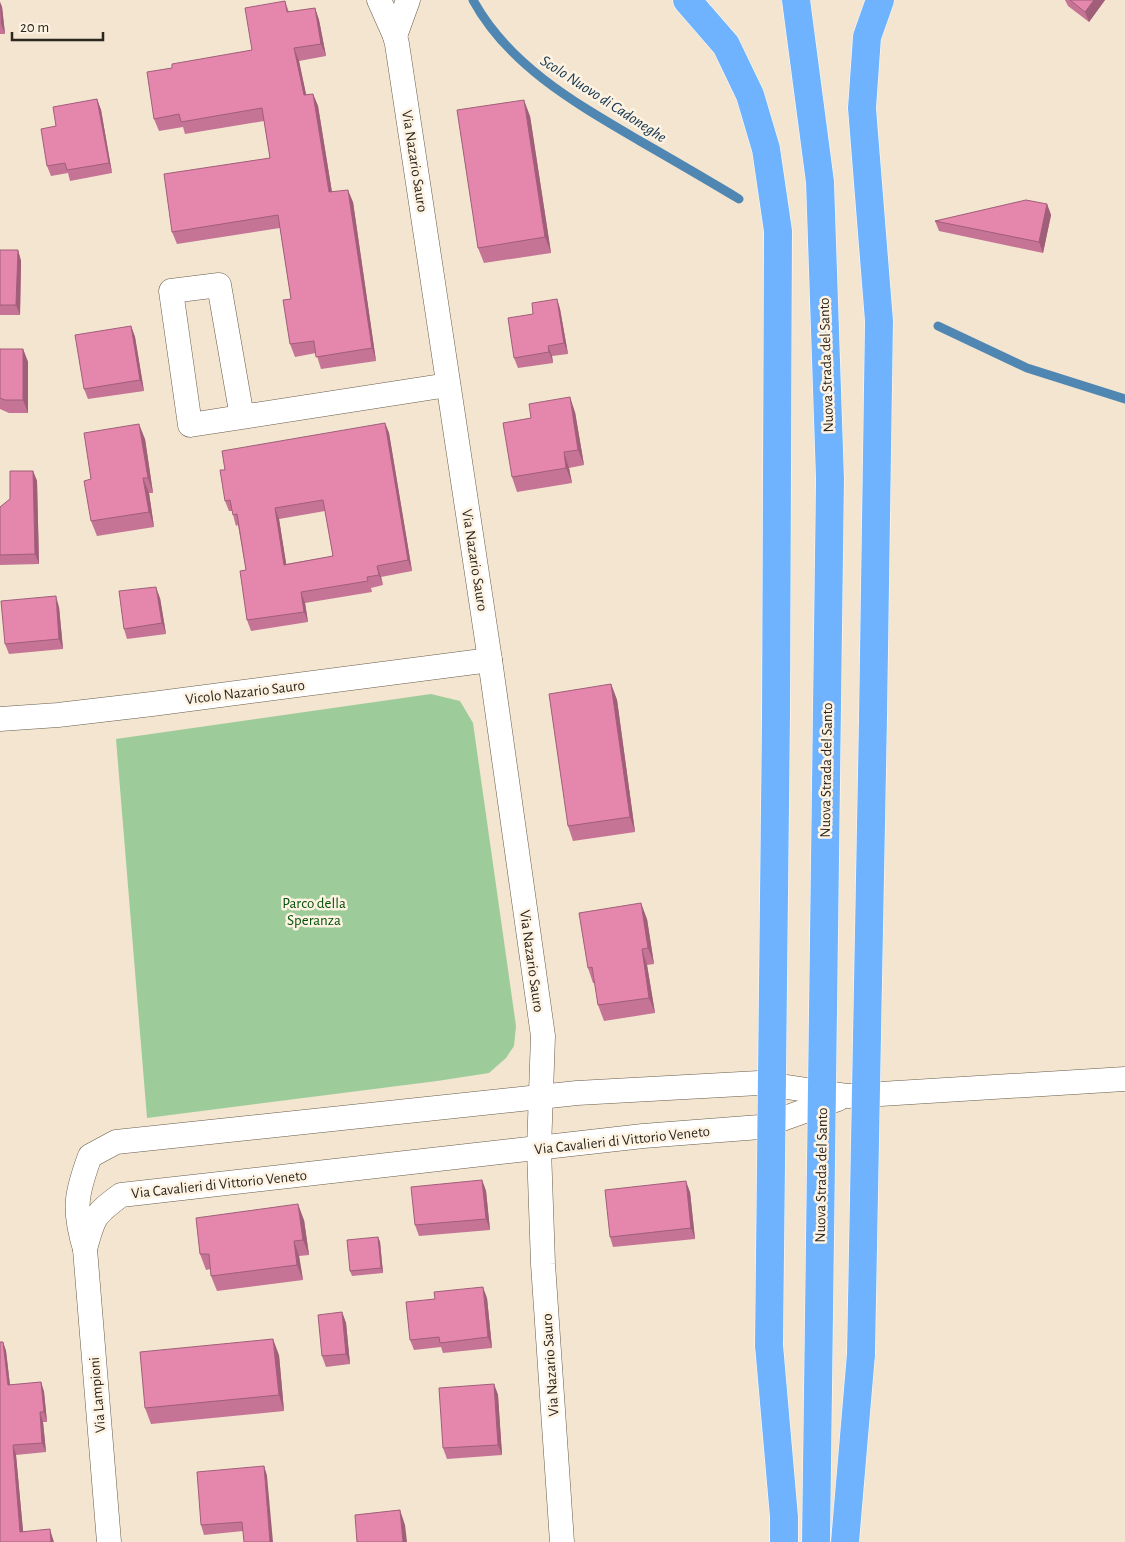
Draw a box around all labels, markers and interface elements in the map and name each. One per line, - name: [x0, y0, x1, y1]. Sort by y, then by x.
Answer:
- scale bar: [12, 10, 104, 42]
- text: 20 m: [20, 20, 49, 35]
- water label: Scolo Nuovo di Cadoneghe: [538, 52, 669, 145]
- street label: Via Nazario Sauro: [399, 109, 430, 213]
- street label: Nuova Strada del Santo: [817, 297, 836, 433]
- street label: Via Nazario Sauro: [459, 508, 490, 612]
- street label: Vicolo Nazario Sauro: [184, 678, 306, 707]
- street label: Nuova Strada del Santo: [818, 702, 835, 838]
- park label: Parco della Speranza: [282, 896, 346, 928]
- street label: Via Nazario Sauro: [517, 909, 546, 1013]
- street label: Nuova Strada del Santo: [813, 1107, 830, 1243]
- street label: Via Cavalieri di Vittorio Veneto: [534, 1124, 711, 1157]
- street label: Via Cavalieri di Vittorio Veneto: [131, 1168, 308, 1201]
- street label: Via Nazario Sauro: [539, 1313, 562, 1417]
- street label: Via Lampioni: [87, 1356, 108, 1434]

